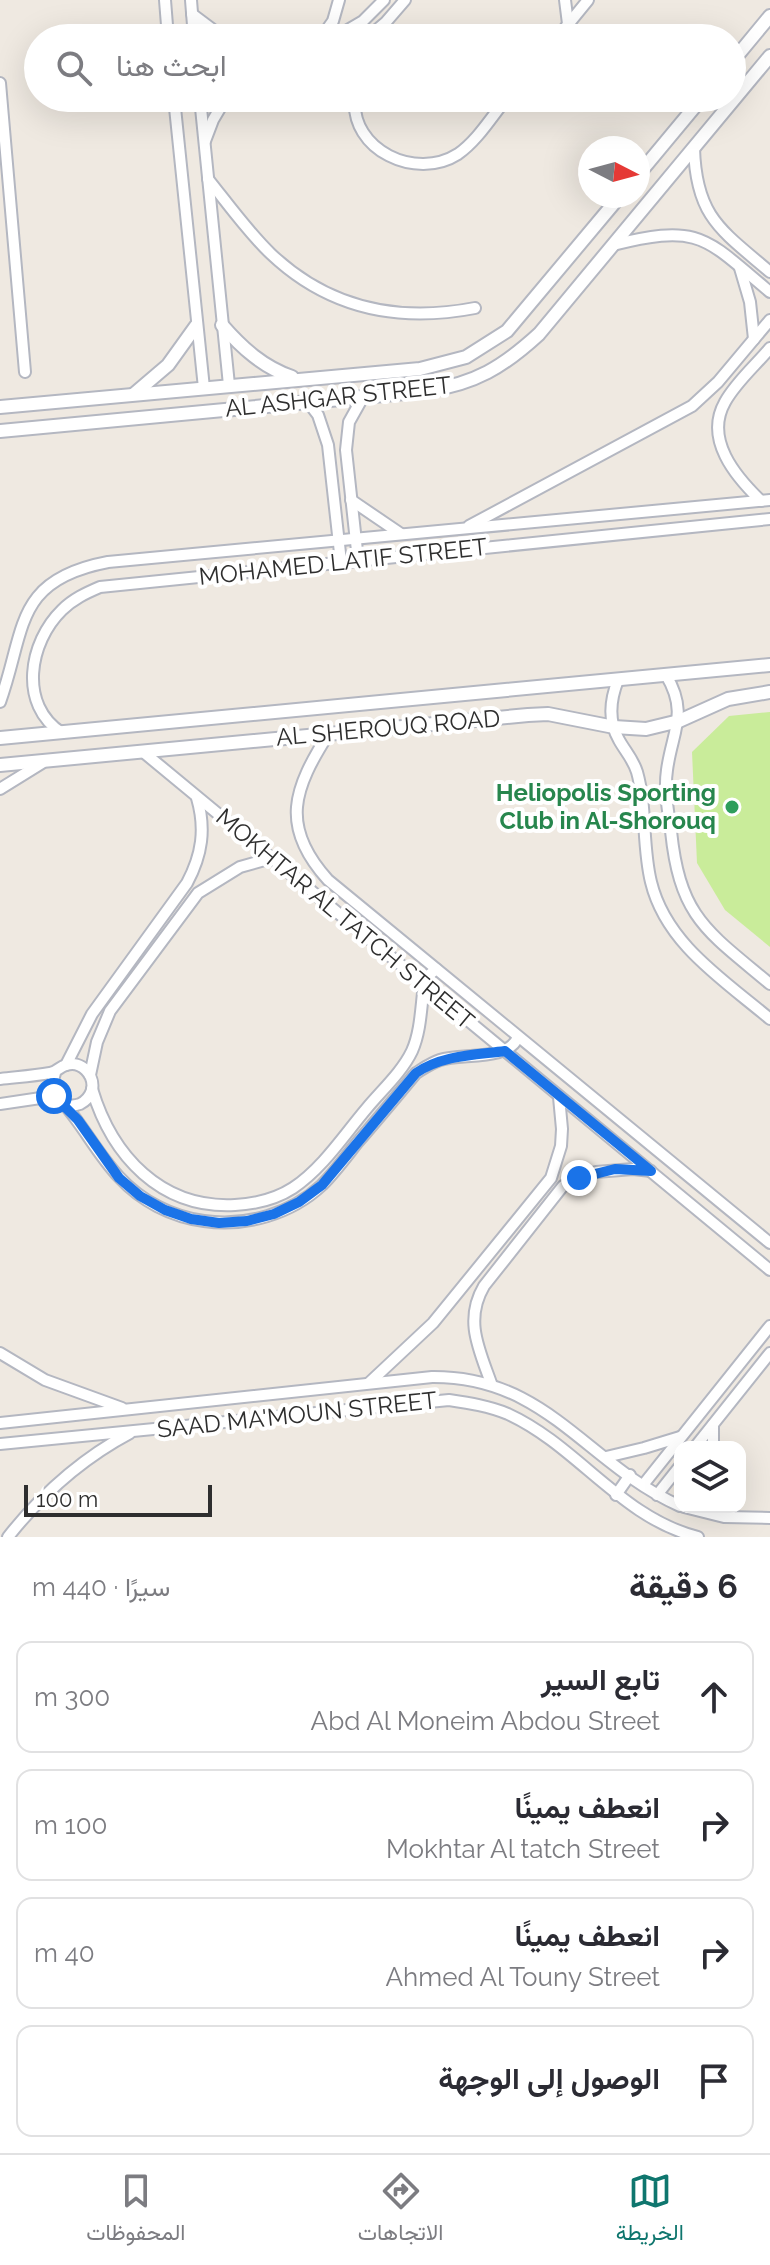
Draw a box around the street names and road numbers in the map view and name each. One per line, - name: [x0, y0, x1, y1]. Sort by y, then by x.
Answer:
- street label: AL ASHGAR STREET: [224, 370, 453, 423]
- street label: MOHAMED LATIF STREET: [197, 532, 489, 591]
- street label: AL SHEROUQ ROAD: [275, 703, 501, 752]
- street label: MOKHTAR AL TATCH STREET: [210, 802, 481, 1035]
- street label: SAAD MA'MOUN STREET: [156, 1385, 439, 1444]

